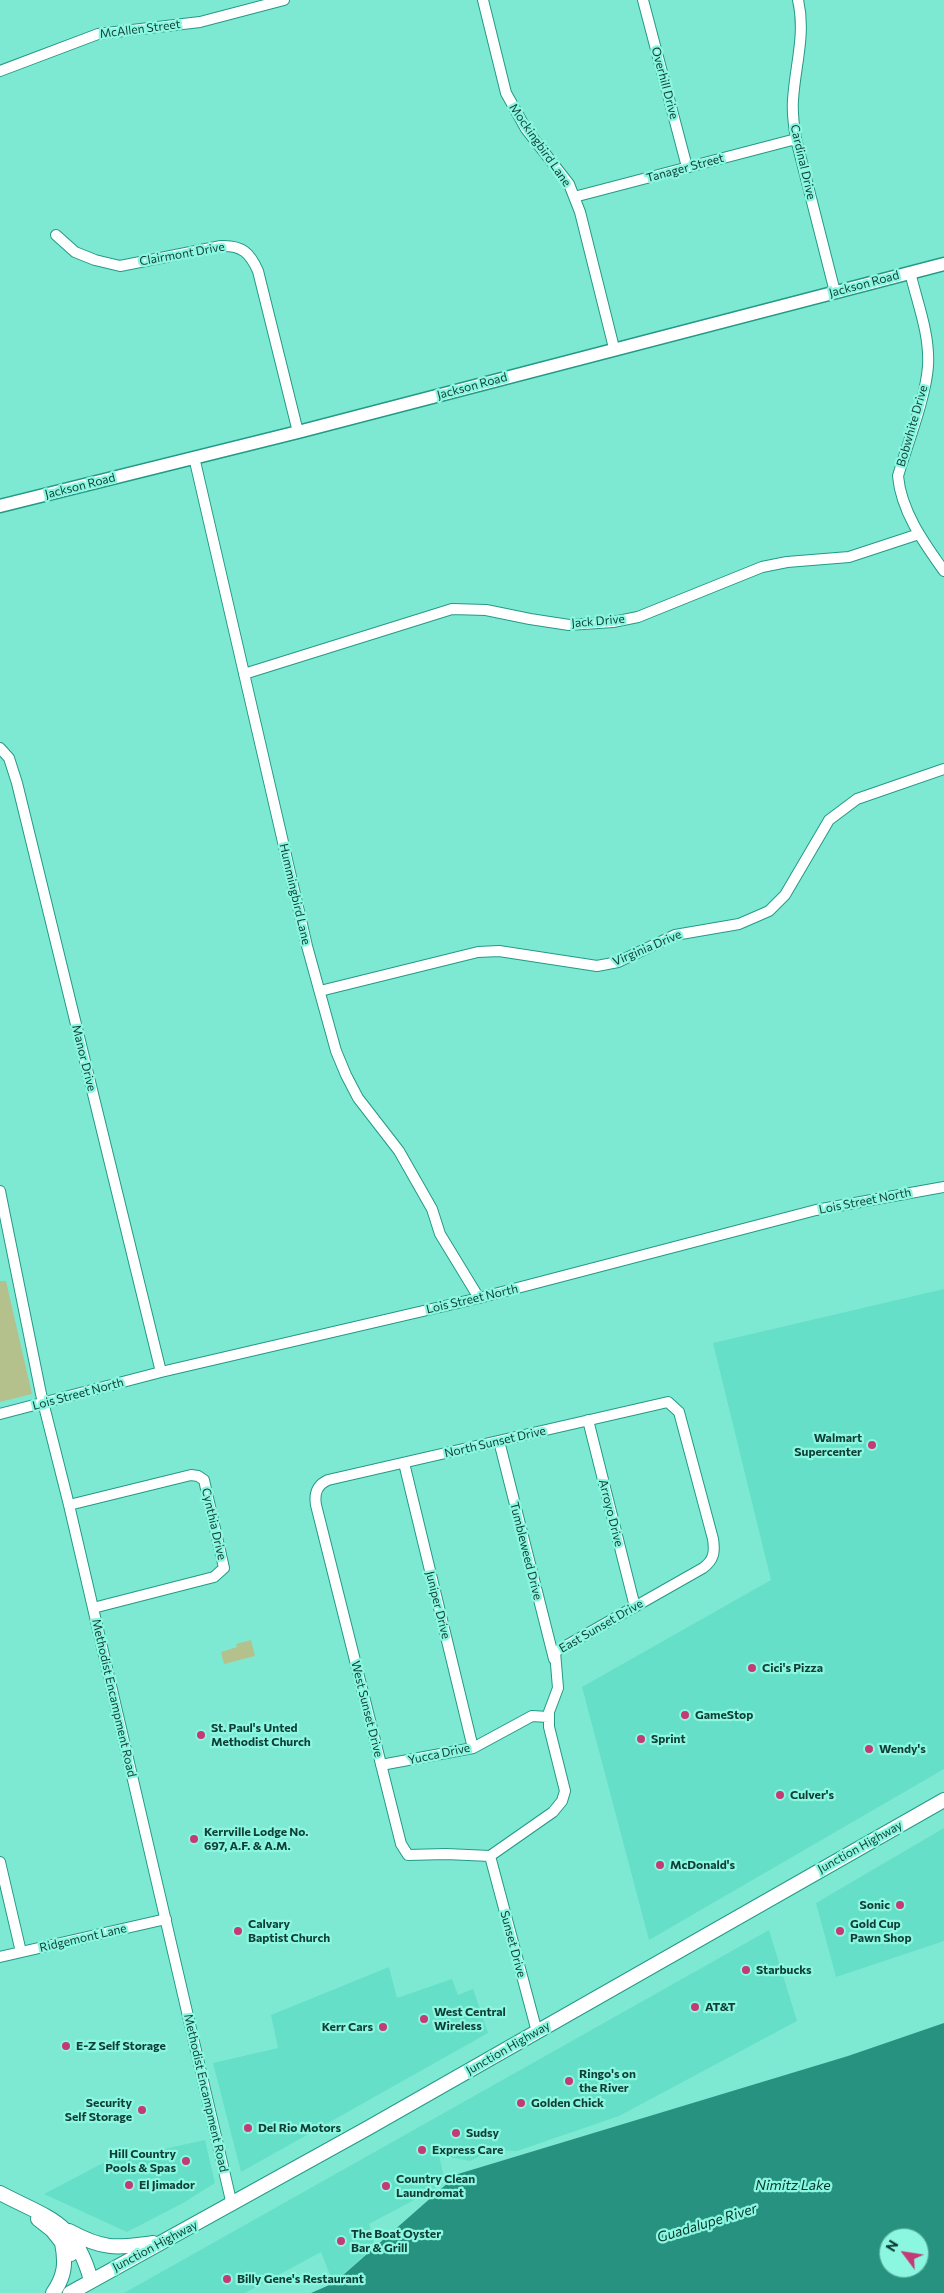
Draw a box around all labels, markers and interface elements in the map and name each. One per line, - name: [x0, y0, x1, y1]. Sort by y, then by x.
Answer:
- street label: McAllen Street: [99, 17, 181, 41]
- street label: Overhill Drive: [648, 45, 682, 121]
- street label: Mockingbird Lane: [506, 101, 574, 189]
- street label: Cardinal Drive: [787, 123, 819, 201]
- street label: Tanager Street: [645, 151, 725, 185]
- street label: Clairmont Drive: [138, 239, 226, 269]
- street label: Jackson Road: [827, 268, 901, 300]
- street label: Jackson Road: [435, 370, 509, 402]
- street label: Bobwhite Drive: [894, 384, 930, 468]
- street label: Jackson Road: [43, 470, 117, 502]
- street label: Jack Drive: [571, 611, 625, 631]
- street label: Hummingbird Lane: [276, 842, 314, 946]
- street label: Virginia Drive: [610, 927, 684, 969]
- street label: Manor Drive: [69, 1023, 99, 1093]
- street label: Lois Street North: [818, 1185, 912, 1217]
- street label: Lois Street North: [425, 1281, 519, 1317]
- street label: Lois Street North: [31, 1375, 125, 1413]
- street label: North Sunset Drive: [443, 1423, 547, 1461]
- place label: Walmart Supercenter: [794, 1431, 862, 1459]
- marker: Walmart Supercenter: [866, 1439, 878, 1451]
- street label: Arroyo Drive: [596, 1478, 626, 1548]
- street label: Cynthia Drive: [199, 1487, 229, 1561]
- street label: Tumbleweed Drive: [507, 1501, 545, 1601]
- street label: Juniper Drive: [423, 1569, 453, 1641]
- street label: East Sunset Drive: [556, 1596, 646, 1656]
- street label: Methodist Encampment Road: [89, 1617, 139, 1779]
- street label: West Sunset Drive: [348, 1659, 386, 1759]
- place label: Cici's Pizza: [762, 1661, 823, 1675]
- marker: Cici's Pizza: [746, 1662, 758, 1674]
- place label: GameStop: [695, 1708, 753, 1722]
- marker: GameStop: [679, 1709, 691, 1721]
- place label: St. Paul's Unted Methodist Church: [211, 1721, 311, 1749]
- marker: St. Paul's Unted Methodist Church: [195, 1729, 207, 1741]
- place label: Sprint: [651, 1732, 686, 1746]
- marker: Sprint: [635, 1733, 647, 1745]
- street label: Yucca Drive: [407, 1740, 471, 1768]
- place label: Wendy's: [879, 1742, 926, 1756]
- marker: Wendy's: [863, 1743, 875, 1755]
- place label: Culver's: [790, 1788, 834, 1802]
- marker: Culver's: [774, 1789, 786, 1801]
- street label: Junction Highway: [815, 1818, 905, 1876]
- place label: Kerrville Lodge No. 697, A.F. & A.M.: [204, 1825, 308, 1853]
- marker: Kerrville Lodge No. 697, A.F. & A.M.: [188, 1833, 200, 1845]
- place label: McDonald's: [670, 1858, 735, 1872]
- marker: McDonald's: [654, 1859, 666, 1871]
- place label: Sonic: [860, 1898, 890, 1912]
- marker: Sonic: [894, 1899, 906, 1911]
- street label: Sunset Drive: [497, 1909, 529, 1979]
- place label: Calvary Baptist Church: [248, 1917, 330, 1945]
- place label: Gold Cup Pawn Shop: [850, 1917, 912, 1945]
- street label: Ridgemont Lane: [38, 1921, 128, 1955]
- marker: Calvary Baptist Church: [232, 1925, 244, 1937]
- marker: Gold Cup Pawn Shop: [834, 1925, 846, 1937]
- place label: Starbucks: [756, 1963, 812, 1977]
- marker: Starbucks: [740, 1964, 752, 1976]
- place label: AT&T: [705, 2000, 735, 2014]
- marker: AT&T: [689, 2001, 701, 2013]
- place label: West Central Wireless: [434, 2005, 506, 2033]
- street label: Methodist Encampment Road: [181, 2012, 231, 2174]
- marker: West Central Wireless: [418, 2013, 430, 2025]
- street label: Junction Highway: [463, 2018, 553, 2078]
- place label: Kerr Cars: [322, 2020, 373, 2034]
- marker: Kerr Cars: [377, 2021, 389, 2033]
- place label: E-Z Self Storage: [76, 2039, 166, 2053]
- marker: E-Z Self Storage: [60, 2040, 72, 2052]
- place label: Ringo's on the River: [579, 2067, 636, 2095]
- marker: Ringo's on the River: [563, 2075, 575, 2087]
- place label: Security Self Storage: [65, 2096, 132, 2124]
- place label: Golden Chick: [531, 2096, 604, 2110]
- marker: Golden Chick: [515, 2097, 527, 2109]
- marker: Security Self Storage: [136, 2104, 148, 2116]
- place label: Del Rio Motors: [258, 2121, 341, 2135]
- marker: Del Rio Motors: [242, 2122, 254, 2134]
- place label: Sudsy: [466, 2126, 499, 2140]
- marker: Sudsy: [450, 2127, 462, 2139]
- place label: Express Care: [432, 2143, 503, 2157]
- marker: Express Care: [416, 2144, 428, 2156]
- place label: Hill Country Pools & Spas: [105, 2147, 176, 2175]
- marker: Hill Country Pools & Spas: [180, 2155, 192, 2167]
- place label: Country Clean Laundromat: [396, 2172, 475, 2200]
- water label: Nimitz Lake: [755, 2177, 831, 2193]
- place label: El Jimador: [139, 2178, 195, 2192]
- marker: El Jimador: [123, 2179, 135, 2191]
- marker: Country Clean Laundromat: [380, 2180, 392, 2192]
- water label: Guadalupe River: [655, 2200, 759, 2246]
- street label: Junction Highway: [110, 2217, 200, 2275]
- place label: The Boat Oyster Bar & Grill: [351, 2227, 441, 2255]
- north arrow: [879, 2228, 929, 2278]
- marker: The Boat Oyster Bar & Grill: [335, 2235, 347, 2247]
- text: N: [882, 2237, 902, 2254]
- place label: Billy Gene's Restaurant: [237, 2272, 364, 2286]
- marker: Billy Gene's Restaurant: [221, 2273, 233, 2285]

